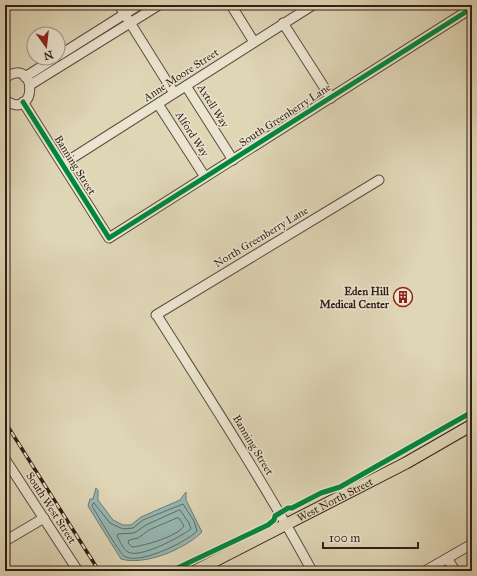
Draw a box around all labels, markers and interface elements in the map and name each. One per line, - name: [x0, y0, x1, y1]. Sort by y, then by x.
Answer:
- north arrow: [26, 26, 66, 66]
- street label: Anne Moore Street: [140, 46, 221, 105]
- text: N: [42, 48, 55, 63]
- street label: South Greenberry Lane: [237, 80, 333, 149]
- street label: Axtell Way: [194, 81, 232, 131]
- street label: Alford Way: [172, 108, 212, 160]
- street label: Banning Street: [52, 133, 98, 197]
- street label: North Greenberry Lane: [212, 204, 311, 270]
- place label: Eden Hill Medical Center: [319, 285, 390, 311]
- building icon: Eden Hill Medical Center: [392, 286, 414, 308]
- street label: Banning Street: [230, 413, 276, 477]
- street label: South West Street: [23, 470, 79, 546]
- street label: West North Street: [295, 475, 375, 524]
- scale bar: [323, 524, 418, 550]
- text: 100 m: [329, 531, 360, 545]

